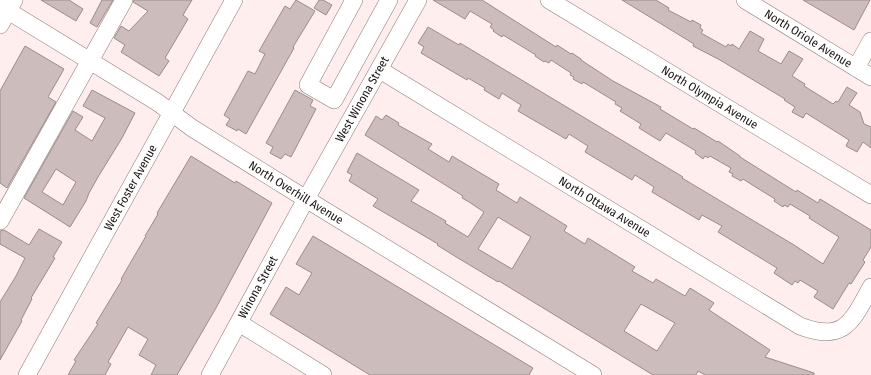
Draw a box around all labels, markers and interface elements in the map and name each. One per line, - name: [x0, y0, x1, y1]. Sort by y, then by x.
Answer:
- street label: North Oriole Avenue: [762, 7, 854, 71]
- street label: West Winona Street: [333, 54, 392, 144]
- street label: North Olympia Avenue: [659, 63, 761, 132]
- street label: West Foster Avenue: [101, 142, 160, 233]
- street label: North Overhill Avenue: [246, 158, 346, 227]
- street label: North Ottawa Avenue: [556, 174, 653, 240]
- street label: Winona Street: [235, 253, 281, 321]

